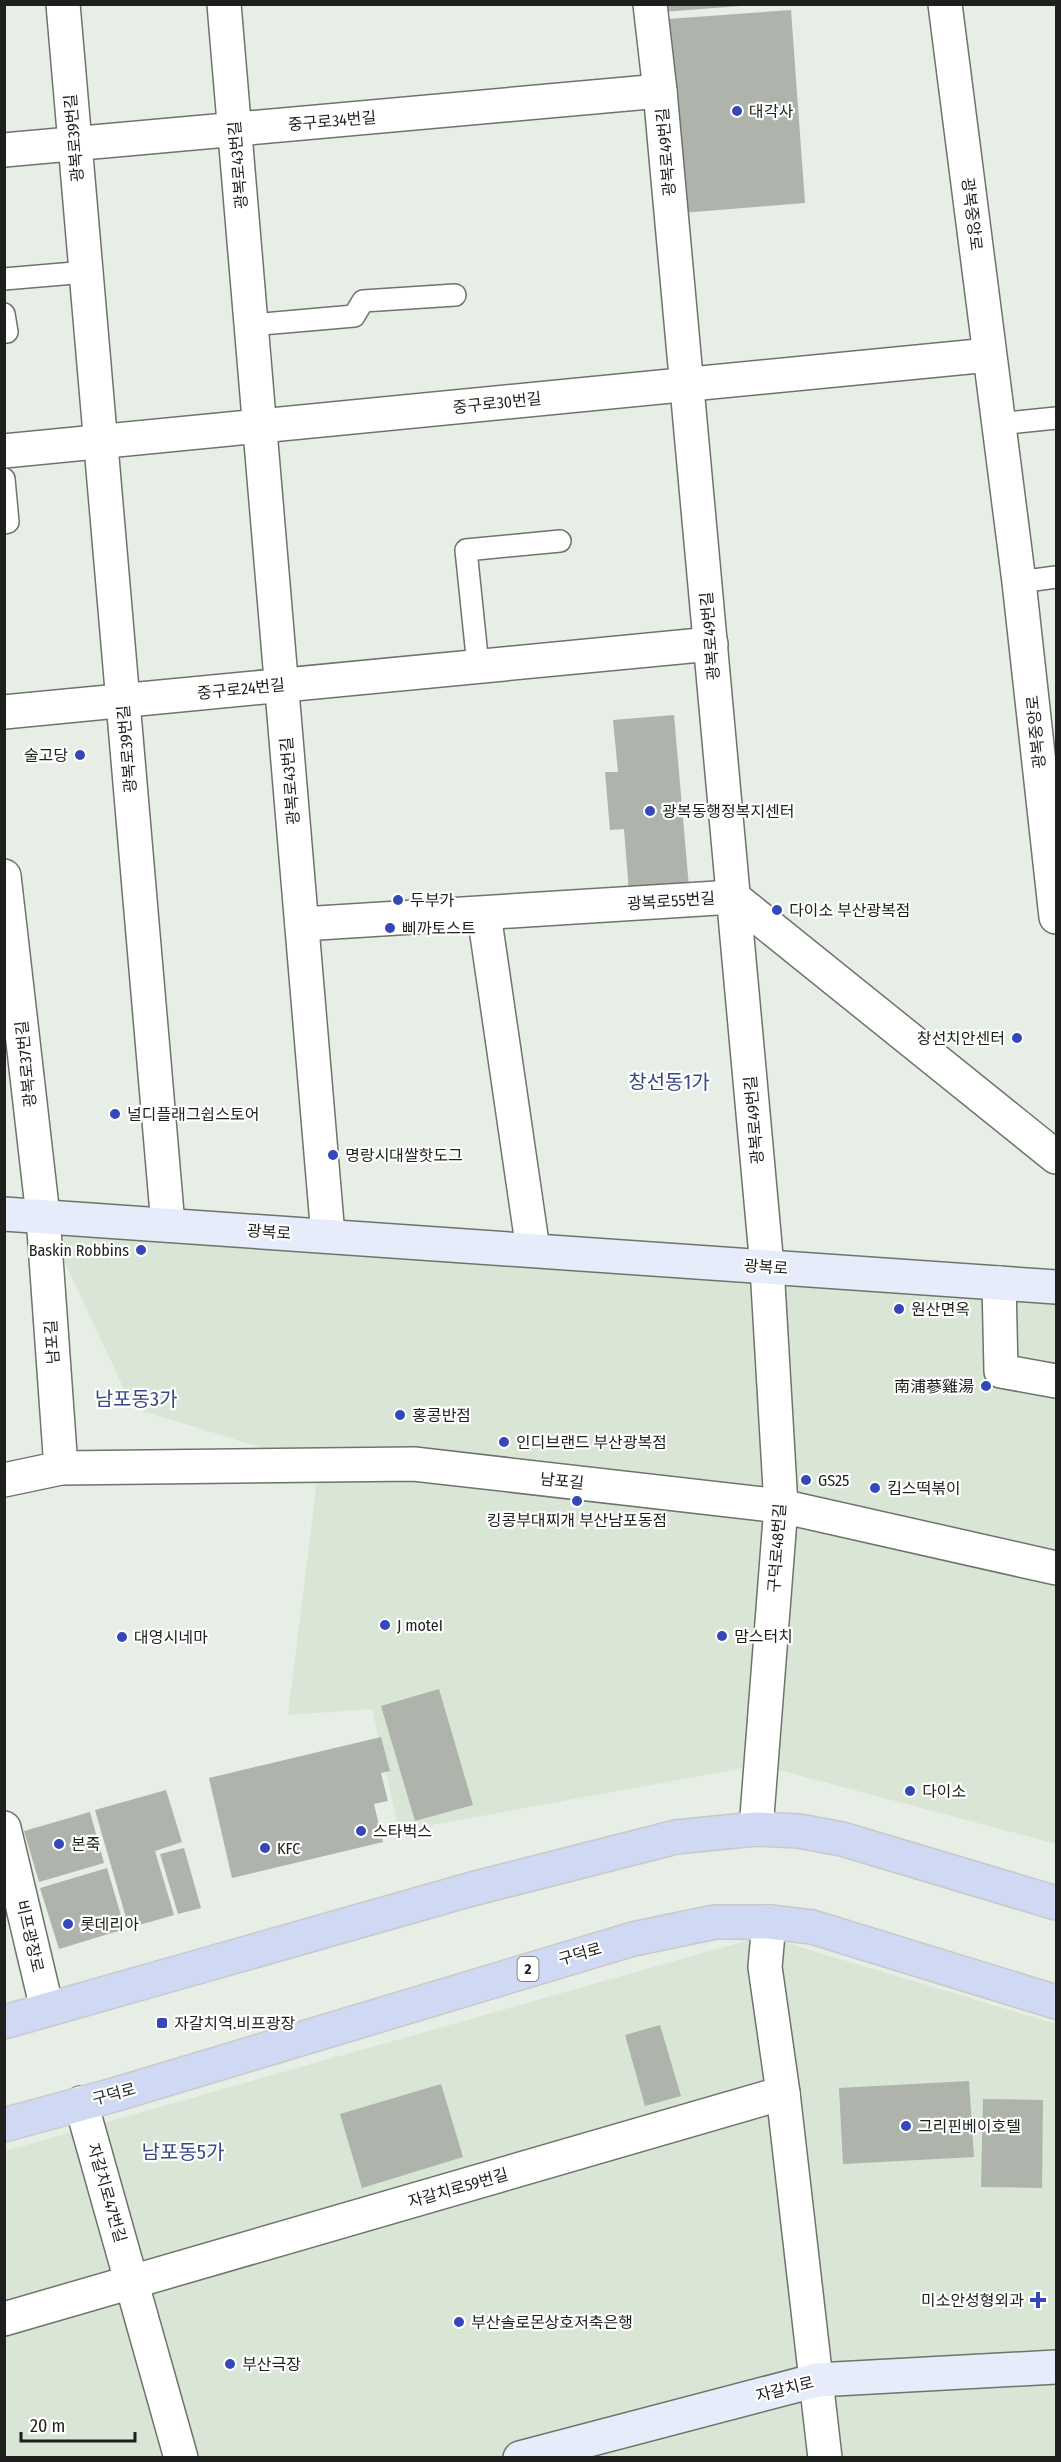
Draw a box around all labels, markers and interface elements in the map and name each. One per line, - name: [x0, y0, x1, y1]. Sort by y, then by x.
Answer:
- street label: 광복로39번길: [61, 93, 87, 183]
- place label: 대각사: [749, 102, 793, 121]
- marker: 대각사: [730, 104, 744, 118]
- street label: 광복로49번길: [653, 107, 679, 197]
- street label: 중구로34번길: [287, 108, 377, 134]
- street label: 광복로43번길: [225, 120, 251, 210]
- street label: 광복중앙로: [958, 176, 986, 252]
- street label: 중구로30번길: [452, 389, 542, 417]
- street label: 광복로49번길: [697, 591, 723, 681]
- street label: 중구로24번길: [196, 675, 286, 703]
- street label: 광복중앙로: [1023, 694, 1049, 770]
- street label: 광복로39번길: [114, 704, 140, 794]
- street label: 광복로43번길: [277, 736, 303, 826]
- place label: 술고당: [24, 746, 68, 765]
- marker: 술고당: [73, 748, 87, 762]
- place label: 광복동행정복지센터: [662, 802, 794, 821]
- marker: 광복동행정복지센터: [643, 804, 657, 818]
- street label: 광복로55번길: [626, 888, 716, 914]
- place label: 두부가: [410, 891, 454, 910]
- marker: 두부가: [391, 893, 405, 907]
- place label: 다이소 부산광복점: [789, 901, 911, 920]
- marker: 다이소 부산광복점: [770, 903, 784, 917]
- place label: 삐까토스트: [402, 919, 476, 938]
- marker: 삐까토스트: [383, 921, 397, 935]
- street label: 광복로37번길: [12, 1020, 40, 1108]
- place label: 창선치안센터: [917, 1029, 1005, 1048]
- marker: 창선치안센터: [1010, 1031, 1024, 1045]
- district label: 창선동1가: [628, 1070, 710, 1094]
- street label: 광복로49번길: [741, 1075, 767, 1165]
- place label: 널디플래그쉽스토어: [127, 1105, 259, 1124]
- marker: 널디플래그쉽스토어: [108, 1107, 122, 1121]
- place label: 명랑시대쌀핫도그: [345, 1146, 463, 1165]
- marker: 명랑시대쌀핫도그: [326, 1148, 340, 1162]
- street label: 광복로: [246, 1221, 292, 1243]
- place label: Baskin Robbins: [29, 1241, 129, 1260]
- marker: Baskin Robbins: [134, 1243, 148, 1257]
- street label: 광복로: [743, 1256, 789, 1278]
- place label: 원산면옥: [911, 1300, 970, 1319]
- marker: 원산면옥: [892, 1302, 906, 1316]
- street label: 남포길: [41, 1319, 63, 1365]
- place label: 南浦蔘雞湯: [894, 1377, 974, 1396]
- marker: 南浦蔘雞湯: [979, 1379, 993, 1393]
- district label: 남포동3가: [95, 1387, 177, 1411]
- place label: 홍콩반점: [412, 1406, 471, 1425]
- marker: 홍콩반점: [393, 1408, 407, 1422]
- place label: 인디브랜드 부산광복점: [516, 1433, 667, 1452]
- marker: 인디브랜드 부산광복점: [497, 1435, 511, 1449]
- street label: 남포길: [539, 1469, 585, 1493]
- place label: GS25: [818, 1471, 849, 1490]
- marker: GS25: [799, 1473, 813, 1487]
- place label: 킴스떡볶이: [887, 1479, 961, 1498]
- marker: 킴스떡볶이: [868, 1481, 882, 1495]
- marker: 킹콩부대찌개 부산남포동점: [570, 1494, 584, 1508]
- street label: 구덕로48번길: [764, 1503, 790, 1593]
- place label: 킹콩부대찌개 부산남포동점: [487, 1511, 667, 1530]
- place label: J moteI: [397, 1616, 443, 1635]
- marker: J moteI: [378, 1618, 392, 1632]
- place label: 맘스터치: [734, 1627, 793, 1646]
- place label: 대영시네마: [134, 1628, 208, 1647]
- marker: 맘스터치: [715, 1629, 729, 1643]
- marker: 대영시네마: [115, 1630, 129, 1644]
- place label: 다이소: [922, 1782, 966, 1801]
- marker: 다이소: [903, 1784, 917, 1798]
- place label: 스타벅스: [373, 1822, 432, 1841]
- marker: 스타벅스: [354, 1824, 368, 1838]
- place label: 본죽: [71, 1835, 100, 1854]
- marker: 본죽: [52, 1837, 66, 1851]
- place label: KFC: [277, 1839, 300, 1858]
- marker: KFC: [258, 1841, 272, 1855]
- street label: 비프광장로: [12, 1898, 48, 1974]
- place label: 롯데리아: [80, 1915, 139, 1934]
- marker: 롯데리아: [61, 1917, 75, 1931]
- street label: 구덕로: [556, 1939, 604, 1969]
- road number: 2: [518, 1957, 538, 1981]
- place label: 자갈치역.비프광장: [174, 2014, 295, 2033]
- marker: 자갈치역.비프광장: [155, 2016, 169, 2030]
- street label: 구덕로: [90, 2079, 138, 2109]
- place label: 그리핀베이호텔: [918, 2117, 1021, 2136]
- marker: 그리핀베이호텔: [899, 2119, 913, 2133]
- district label: 남포동5가: [142, 2140, 224, 2164]
- street label: 자갈치로47번길: [84, 2141, 130, 2245]
- street label: 자갈치로59번길: [406, 2165, 510, 2211]
- place label: 미소안성형외과: [921, 2291, 1024, 2310]
- marker: 미소안성형외과: [1029, 2291, 1047, 2309]
- place label: 부산솔로몬상호저축은행: [471, 2313, 633, 2332]
- marker: 부산솔로몬상호저축은행: [452, 2315, 466, 2329]
- place label: 부산극장: [242, 2355, 301, 2374]
- marker: 부산극장: [223, 2357, 237, 2371]
- street label: 자갈치로: [754, 2373, 816, 2405]
- scale bar: [21, 2405, 135, 2443]
- text: 20 m: [30, 2415, 65, 2437]

